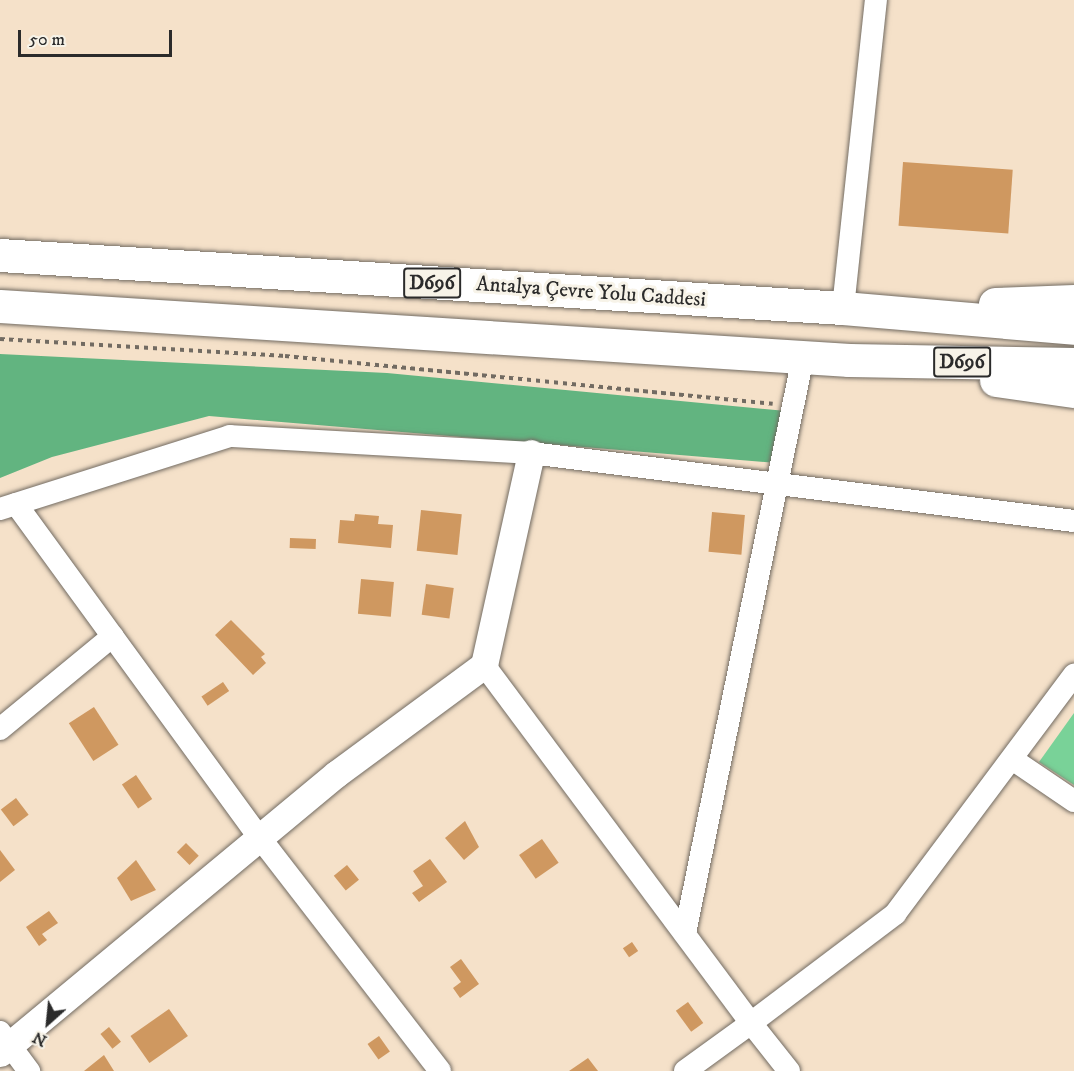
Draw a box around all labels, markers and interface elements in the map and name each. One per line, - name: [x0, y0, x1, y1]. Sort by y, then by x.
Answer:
- scale bar: [21, 18, 176, 56]
- text: 50 m: [29, 29, 65, 51]
- road number: D696: [402, 266, 462, 300]
- street label: Antalya Çevre Yolu Caddesi: [475, 271, 707, 313]
- road number: D696: [932, 345, 992, 379]
- north arrow: [18, 993, 78, 1053]
- text: N: [29, 1027, 50, 1051]

